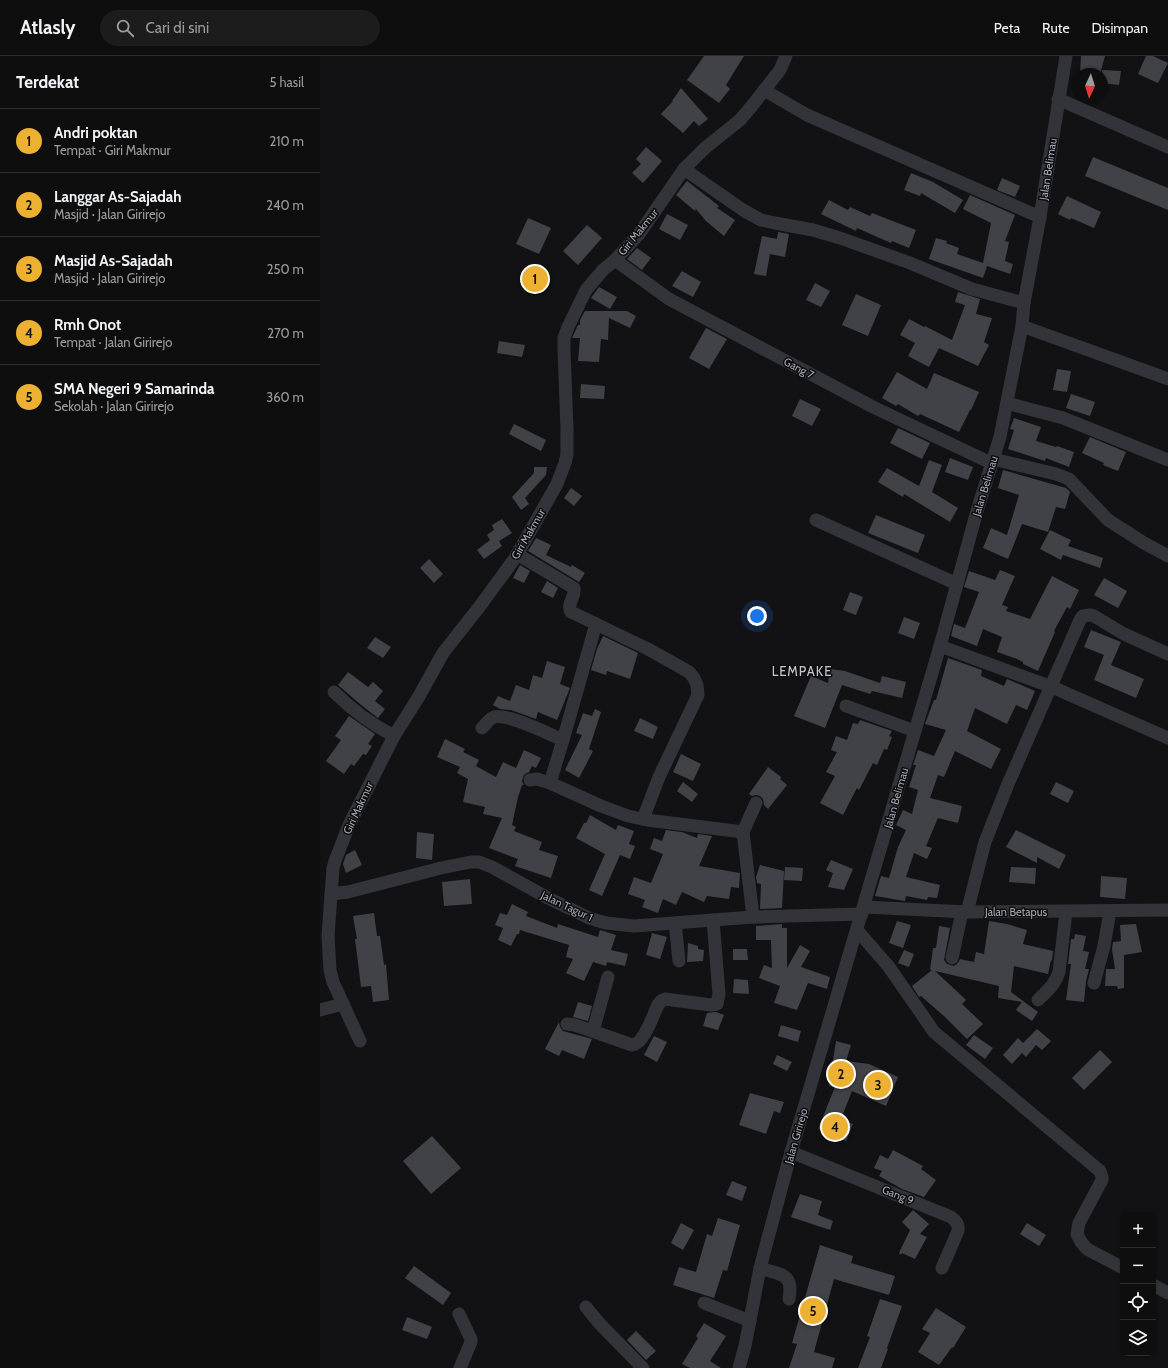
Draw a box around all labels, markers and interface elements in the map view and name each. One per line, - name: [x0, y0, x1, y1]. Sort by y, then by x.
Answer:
- search box: [100, 10, 380, 46]
- text: Atlasly: [20, 16, 76, 39]
- icon: search: [114, 17, 136, 39]
- text: Cari di sini: [146, 19, 209, 37]
- text: Peta: [994, 19, 1020, 37]
- text: Rute: [1042, 19, 1070, 37]
- text: Disimpan: [1092, 19, 1148, 37]
- north arrow: [1072, 68, 1108, 104]
- text: Terdekat: [16, 72, 79, 92]
- text: 5 hasil: [270, 74, 304, 90]
- text: Andri poktan: [54, 124, 137, 142]
- text: 1: [27, 133, 31, 149]
- text: 210 m: [270, 133, 304, 149]
- street label: Jalan Belimau: [1036, 137, 1060, 202]
- text: Tempat · Giri Makmur: [54, 142, 171, 158]
- text: Langgar As-Sajadah: [54, 188, 182, 206]
- text: 2: [26, 197, 32, 213]
- text: 240 m: [266, 197, 304, 213]
- street label: Giri Makmur: [615, 205, 661, 258]
- text: Masjid · Jalan Girirejo: [54, 206, 165, 222]
- text: Masjid As-Sajadah: [54, 252, 173, 270]
- text: 3: [25, 261, 33, 277]
- text: 250 m: [267, 261, 304, 277]
- pin: 1: [522, 264, 548, 294]
- text: Masjid · Jalan Girirejo: [54, 270, 165, 286]
- text: Rmh Onot: [54, 316, 121, 334]
- text: 4: [25, 325, 33, 341]
- text: 270 m: [267, 325, 304, 341]
- text: Tempat · Jalan Girirejo: [54, 334, 172, 350]
- street label: Gang 7: [781, 354, 817, 382]
- text: SMA Negeri 9 Samarinda: [54, 380, 215, 398]
- text: 5: [26, 389, 32, 405]
- text: 360 m: [266, 389, 304, 405]
- text: Sekolah · Jalan Girirejo: [54, 398, 174, 414]
- street label: Jalan Belimau: [969, 454, 1001, 519]
- street label: Giri Makmur: [508, 506, 548, 562]
- your location: [747, 606, 767, 626]
- district label: LEMPAKE: [772, 663, 832, 679]
- street label: Jalan Belimau: [880, 766, 911, 831]
- street label: Giri Makmur: [340, 779, 376, 836]
- street label: Jalan Tagur 1: [538, 887, 595, 924]
- street label: Jalan Betapus: [984, 905, 1047, 919]
- pin: 2: [828, 1059, 854, 1089]
- pin: 3: [865, 1070, 891, 1100]
- street label: Jalan Girirejo: [781, 1107, 811, 1166]
- pin: 4: [822, 1112, 848, 1142]
- street label: Gang 9: [880, 1182, 916, 1208]
- map controls: [1120, 1212, 1156, 1356]
- button: +: [1120, 1212, 1156, 1248]
- button: −: [1120, 1248, 1156, 1284]
- button: locate: [1120, 1284, 1156, 1320]
- pin: 5: [800, 1296, 826, 1326]
- button: layers: [1120, 1320, 1156, 1356]

